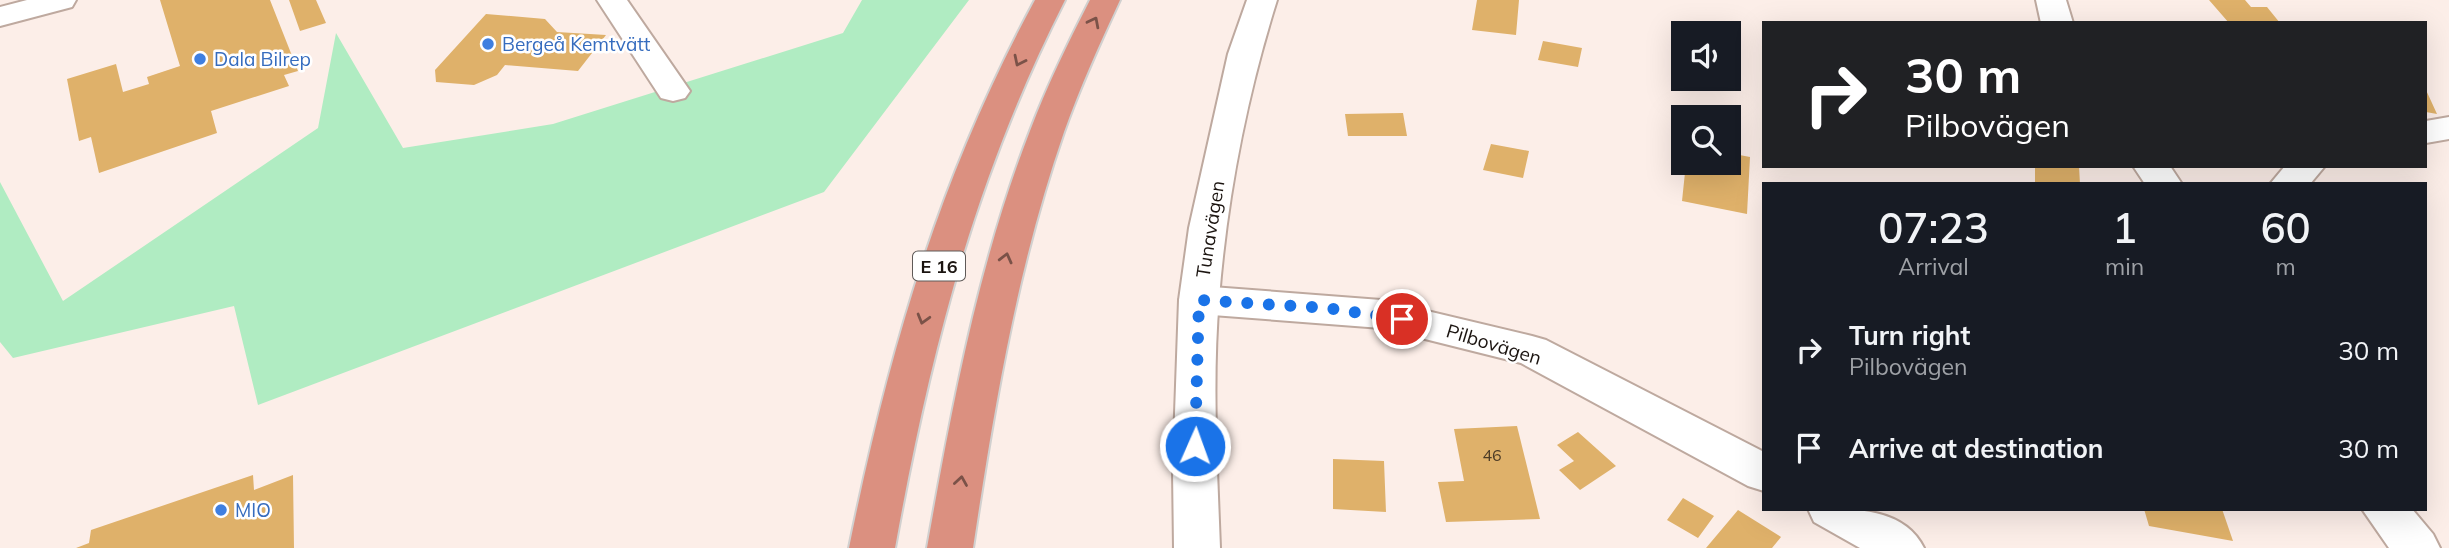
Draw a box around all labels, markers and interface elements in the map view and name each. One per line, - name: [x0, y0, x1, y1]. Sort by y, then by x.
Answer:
- one-way arrow: [1085, 17, 1099, 29]
- map controls: [1671, 21, 1741, 175]
- button: sound: [1671, 21, 1741, 91]
- place label: Bergeå Kemtvätt: [502, 32, 651, 56]
- marker: Bergeå Kemtvätt: [480, 36, 496, 52]
- text: 30 m: [1905, 44, 2021, 105]
- place label: Dala Bilrep: [214, 47, 311, 71]
- icon: right: [1790, 49, 1881, 140]
- marker: Dala Bilrep: [192, 51, 208, 67]
- one-way arrow: [1013, 54, 1027, 66]
- button: search: [1671, 105, 1741, 175]
- text: Pilbovägen: [1905, 105, 2070, 145]
- street label: Tunavägen: [1190, 179, 1230, 279]
- text: 07:23: [1878, 201, 1989, 254]
- text: 1: [2112, 201, 2137, 254]
- text: 60: [2260, 201, 2311, 254]
- road number: E 16: [913, 252, 965, 280]
- one-way arrow: [998, 252, 1012, 264]
- text: Arrival: [1898, 252, 1969, 281]
- text: min: [2105, 252, 2144, 281]
- text: m: [2275, 252, 2296, 281]
- pin: [1372, 289, 1432, 349]
- icon: arrive: [1383, 300, 1421, 338]
- one-way arrow: [916, 313, 931, 325]
- street label: Pilbovägen: [1444, 318, 1544, 370]
- text: Turn right: [1849, 319, 1970, 352]
- icon: right: [1790, 331, 1828, 369]
- text: 30 m: [2338, 334, 2399, 367]
- text: Pilbovägen: [1849, 352, 1968, 381]
- position arrow: [1158, 409, 1232, 483]
- icon: arrive: [1790, 429, 1828, 467]
- text: Arrive at destination: [1849, 432, 2104, 465]
- text: 30 m: [2338, 432, 2399, 465]
- house number: 46: [1482, 445, 1502, 465]
- one-way arrow: [953, 475, 968, 486]
- place label: MIO: [235, 498, 271, 522]
- marker: MIO: [213, 502, 229, 518]

